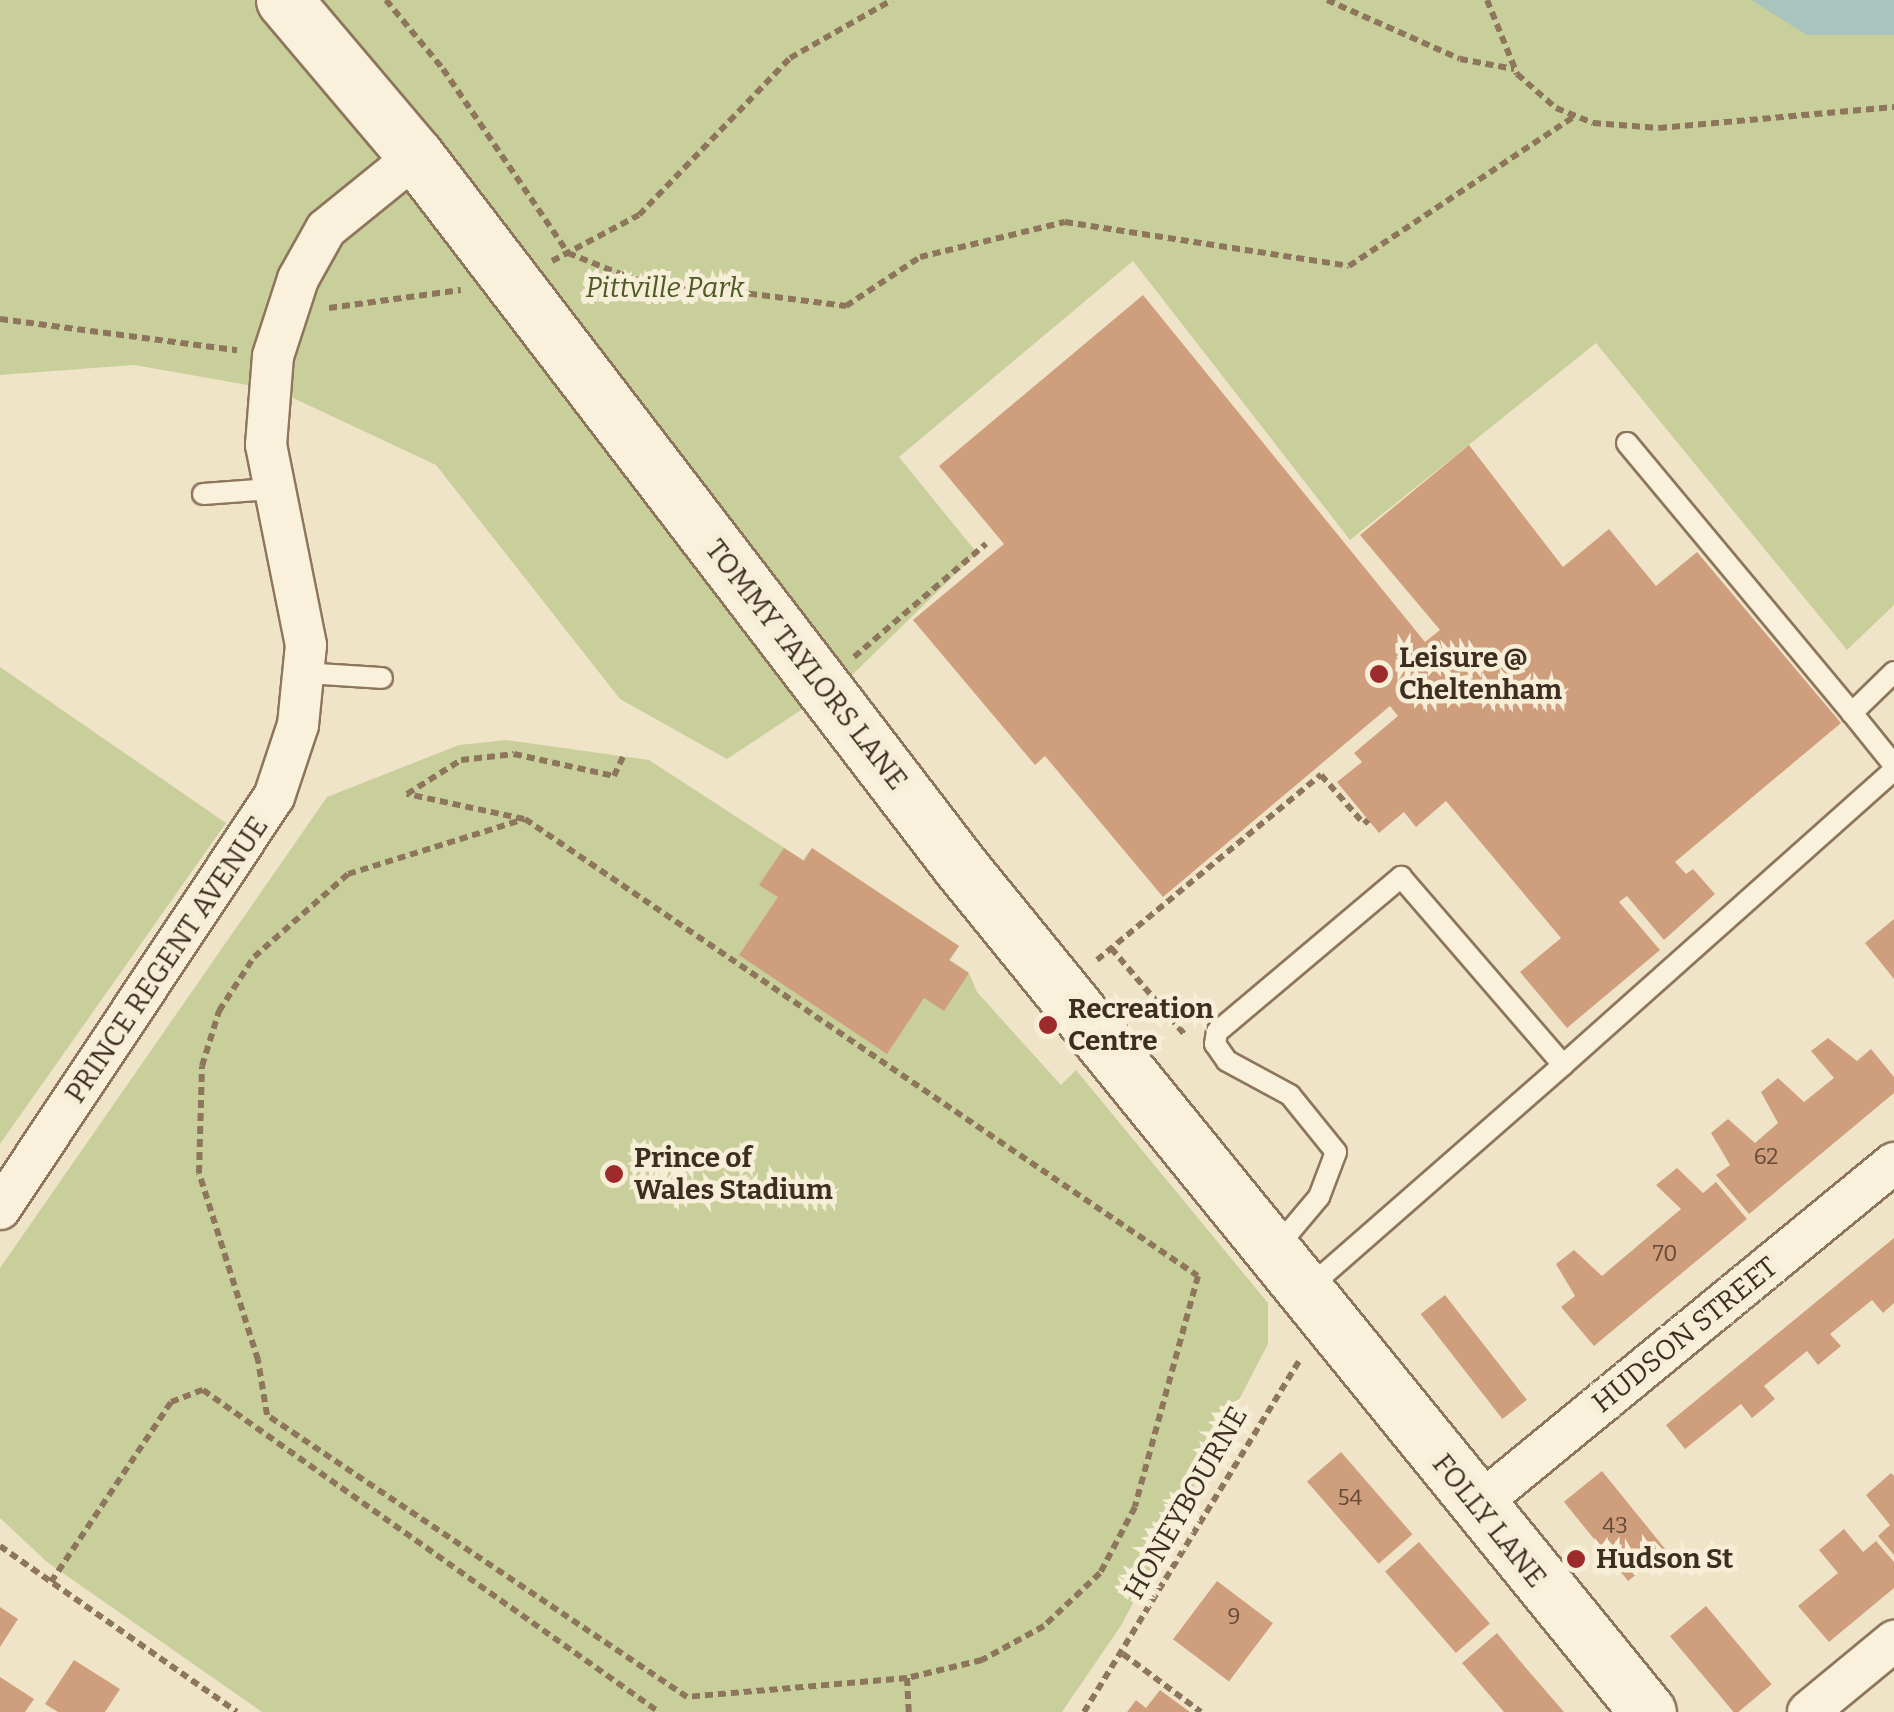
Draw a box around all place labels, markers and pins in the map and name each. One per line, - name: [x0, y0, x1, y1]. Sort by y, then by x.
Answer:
- place label: Leisure @ Cheltenham: [1399, 641, 1562, 707]
- marker: Leisure @ Cheltenham: [1368, 663, 1390, 685]
- place label: Recreation Centre: [1068, 992, 1214, 1058]
- marker: Recreation Centre: [1037, 1014, 1059, 1036]
- place label: Prince of Wales Stadium: [634, 1141, 833, 1207]
- marker: Prince of Wales Stadium: [603, 1163, 625, 1185]
- place label: Hudson St: [1596, 1542, 1733, 1576]
- marker: Hudson St: [1565, 1548, 1587, 1570]

